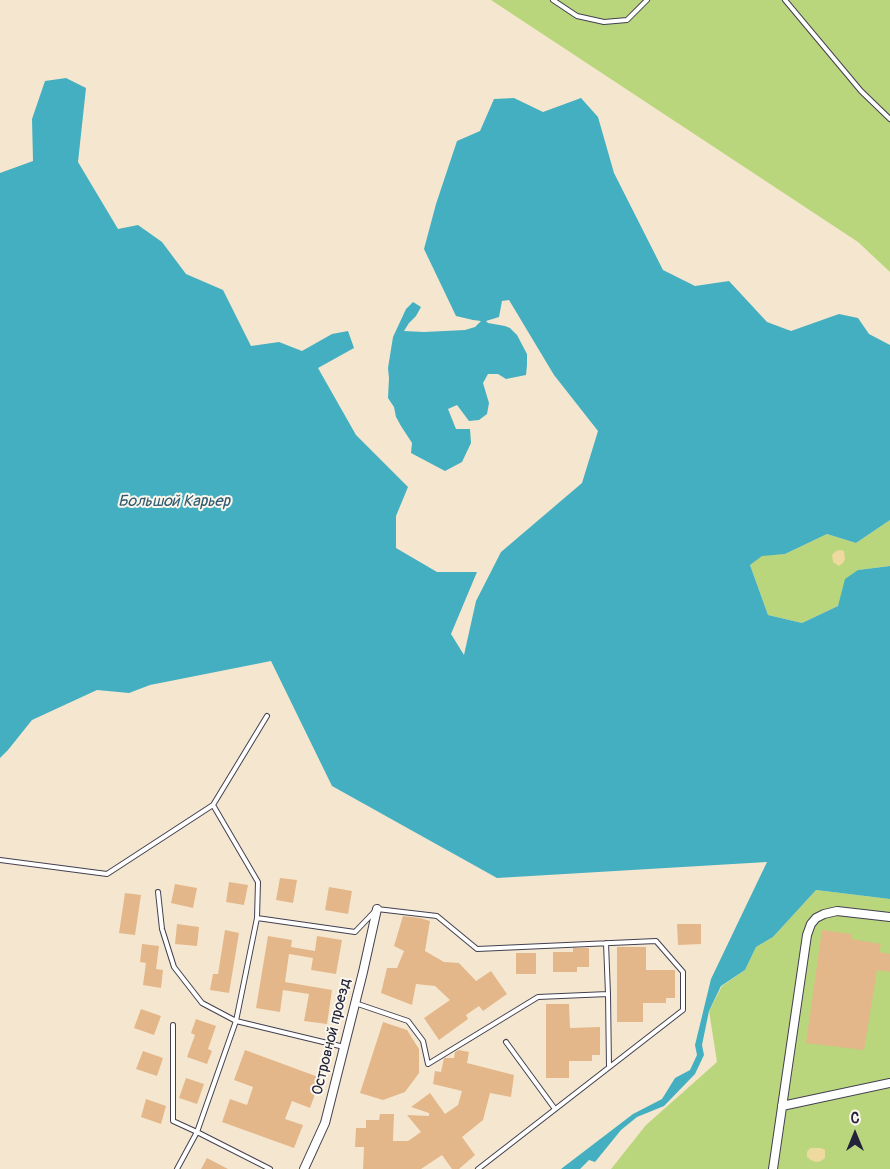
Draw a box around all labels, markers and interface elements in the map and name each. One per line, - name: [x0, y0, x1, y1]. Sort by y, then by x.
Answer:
- water label: Большой Карьер: [118, 492, 230, 512]
- street label: Островной проезд: [309, 977, 355, 1097]
- north arrow: [830, 1109, 880, 1159]
- text: С: [851, 1110, 859, 1127]

